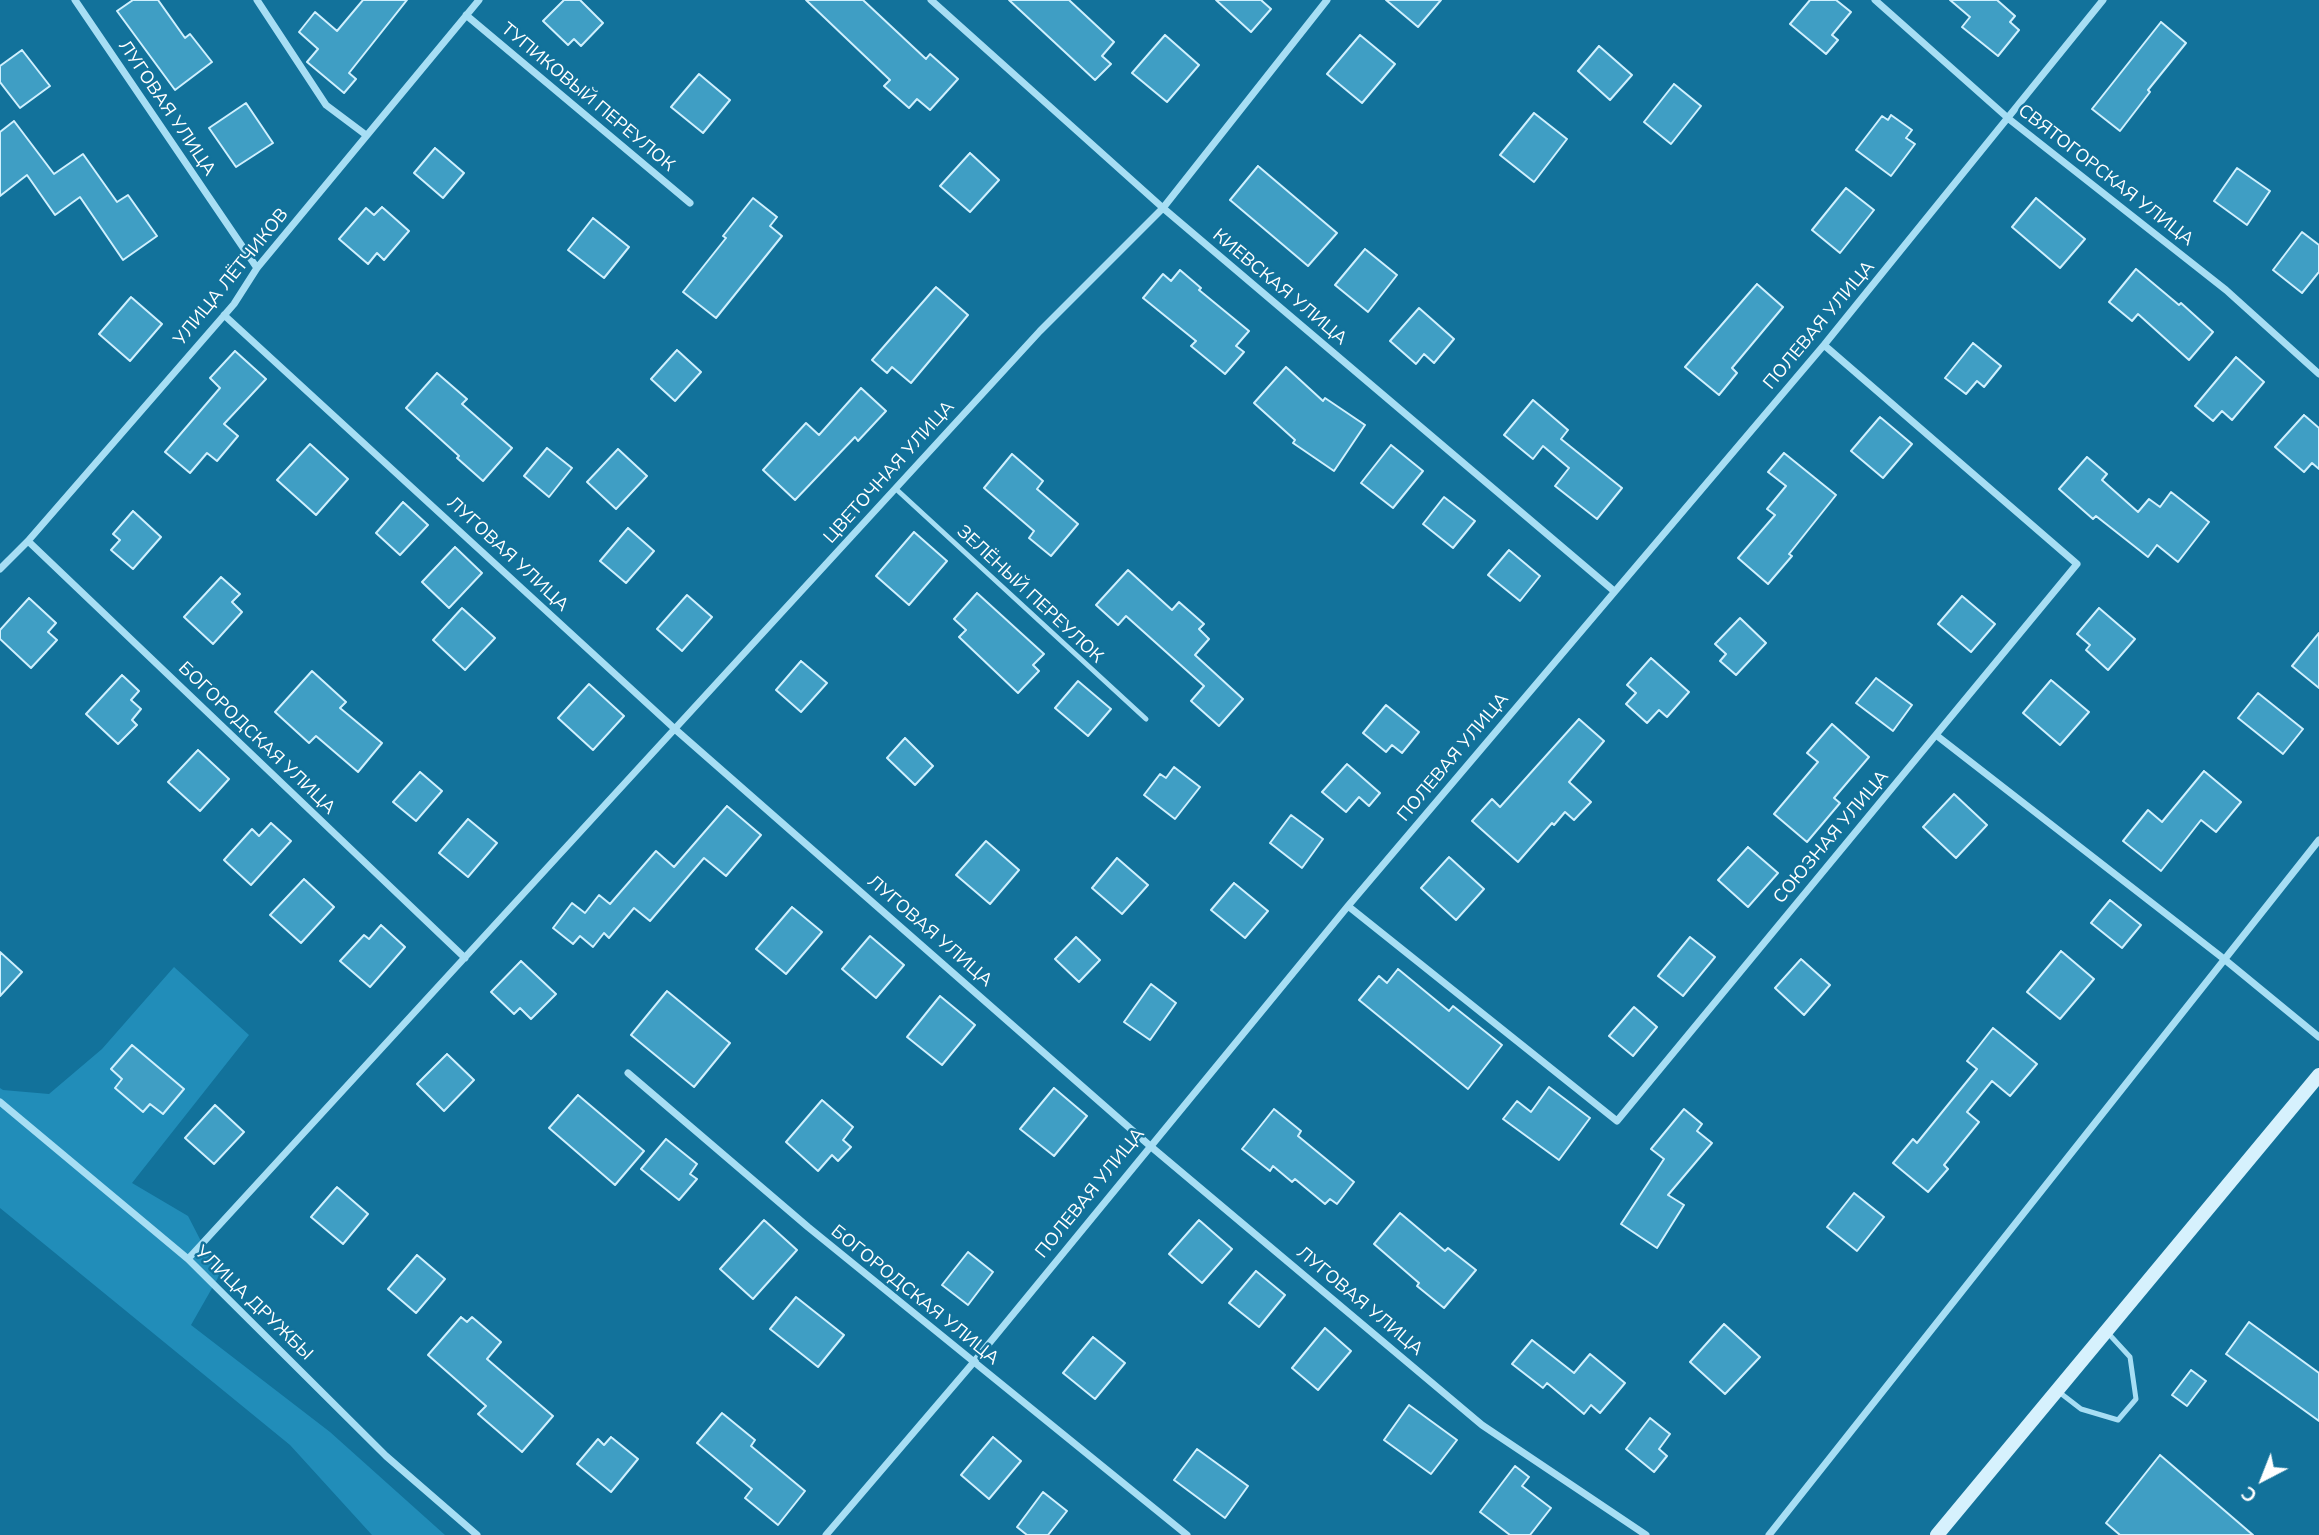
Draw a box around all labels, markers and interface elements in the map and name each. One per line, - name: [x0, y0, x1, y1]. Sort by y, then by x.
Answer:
- street label: ТУПИКОВЫЙ ПЕРЕУЛОК: [497, 18, 679, 176]
- street label: ЛУГОВАЯ УЛИЦА: [114, 36, 220, 180]
- street label: СВЯТОГОРСКАЯ УЛИЦА: [2014, 100, 2198, 250]
- street label: УЛИЦА ЛЁТЧИКОВ: [169, 204, 293, 350]
- street label: КИЕВСКАЯ УЛИЦА: [1208, 224, 1352, 350]
- street label: ПОЛЕВАЯ УЛИЦА: [1759, 256, 1879, 394]
- street label: ЦВЕТОЧНАЯ УЛИЦА: [819, 396, 959, 548]
- street label: ЛУГОВАЯ УЛИЦА: [443, 492, 573, 616]
- street label: ЗЕЛЁНЫЙ ПЕРЕУЛОК: [952, 521, 1108, 667]
- street label: БОГОРОДСКАЯ УЛИЦА: [174, 657, 340, 819]
- street label: ПОЛЕВАЯ УЛИЦА: [1393, 688, 1513, 826]
- street label: СОЮЗНАЯ УЛИЦА: [1769, 766, 1893, 908]
- street label: ЛУГОВАЯ УЛИЦА: [863, 871, 997, 991]
- street label: ПОЛЕВАЯ УЛИЦА: [1031, 1124, 1149, 1262]
- street label: БОГОРОДСКАЯ УЛИЦА: [827, 1220, 1003, 1370]
- street label: УЛИЦА ДРУЖБЫ: [191, 1241, 317, 1365]
- street label: ЛУГОВАЯ УЛИЦА: [1292, 1242, 1428, 1360]
- north arrow: [2228, 1444, 2298, 1514]
- text: С: [2236, 1481, 2262, 1508]

